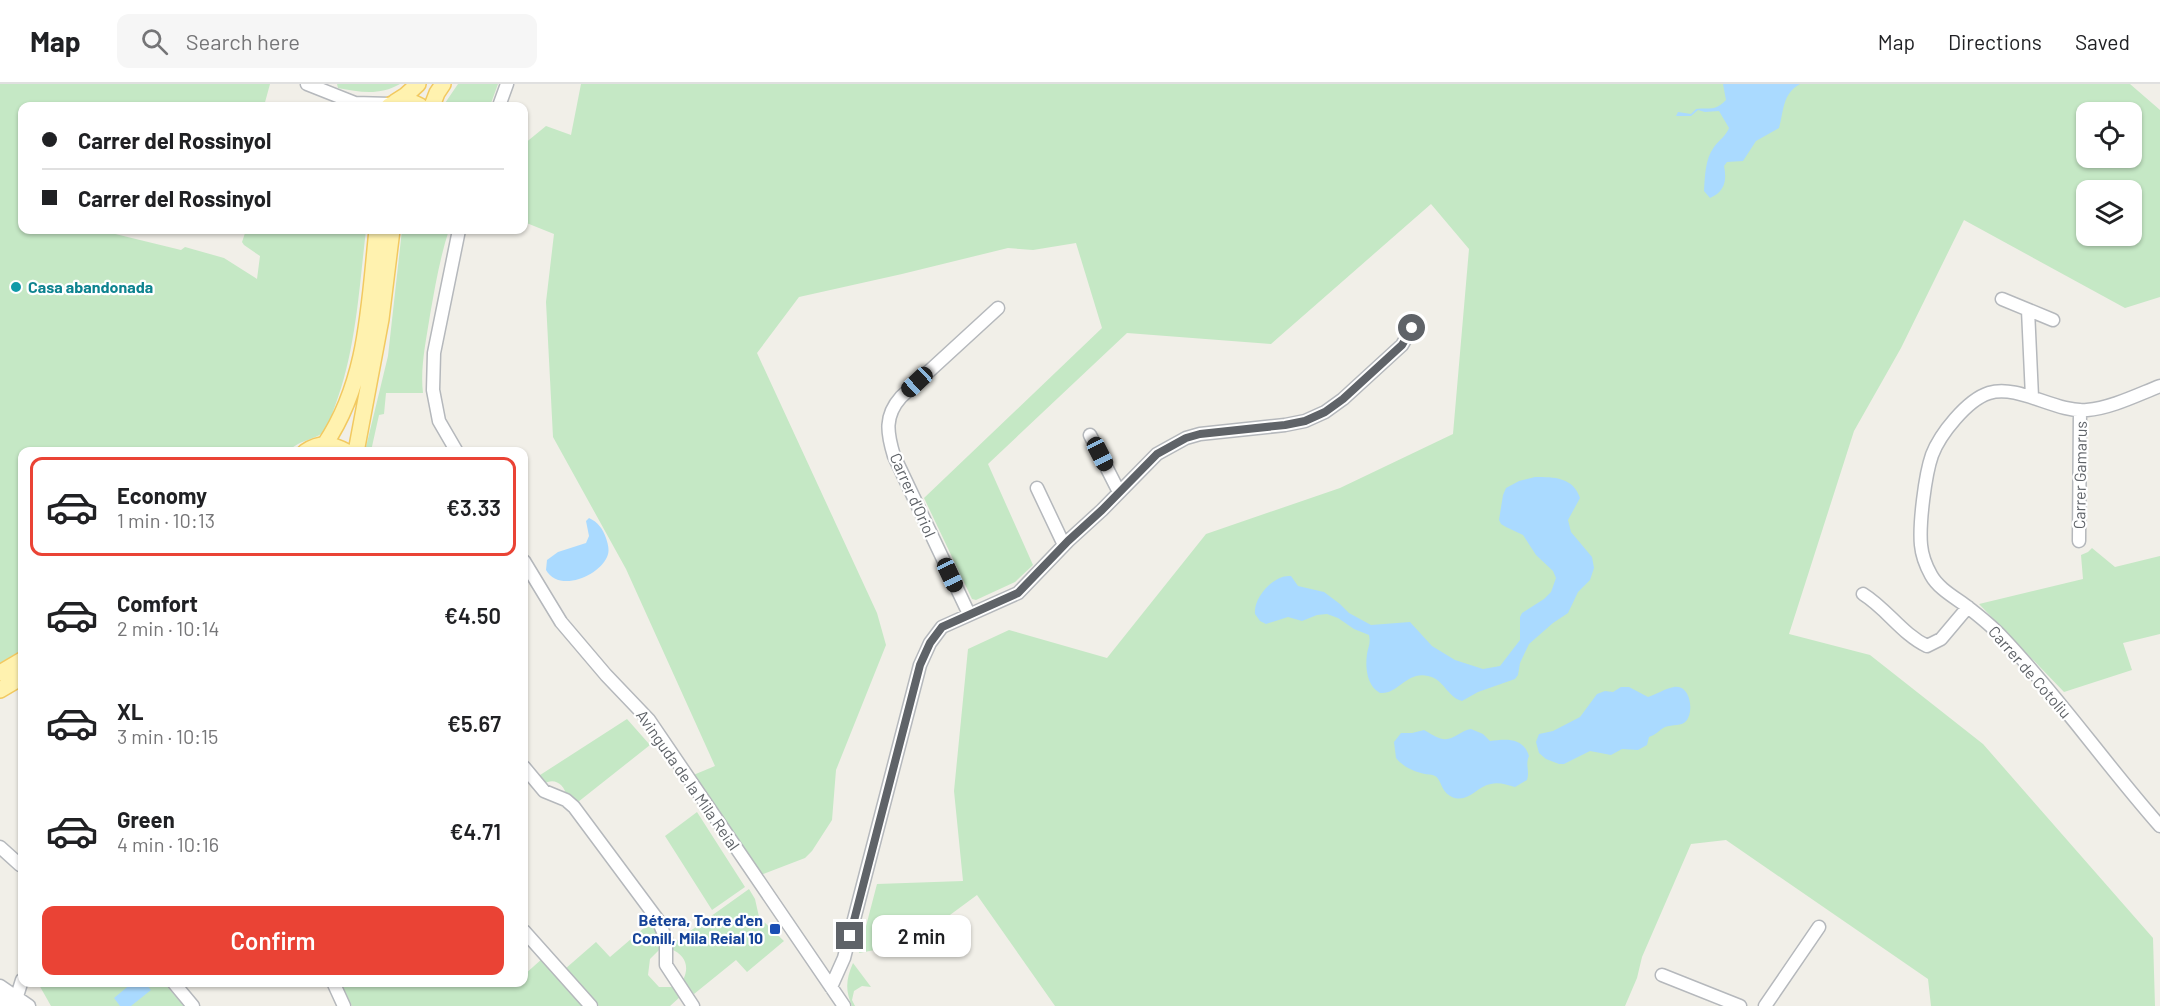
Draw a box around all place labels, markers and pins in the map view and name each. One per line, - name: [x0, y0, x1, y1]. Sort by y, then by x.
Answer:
- place label: Casa abandonada: [28, 277, 153, 296]
- marker: Casa abandonada: [9, 280, 23, 294]
- place label: Bétera, Torre d'en Conill, Mila Reial 10: [632, 910, 763, 947]
- marker: Bétera, Torre d'en Conill, Mila Reial 10: [768, 922, 782, 936]

